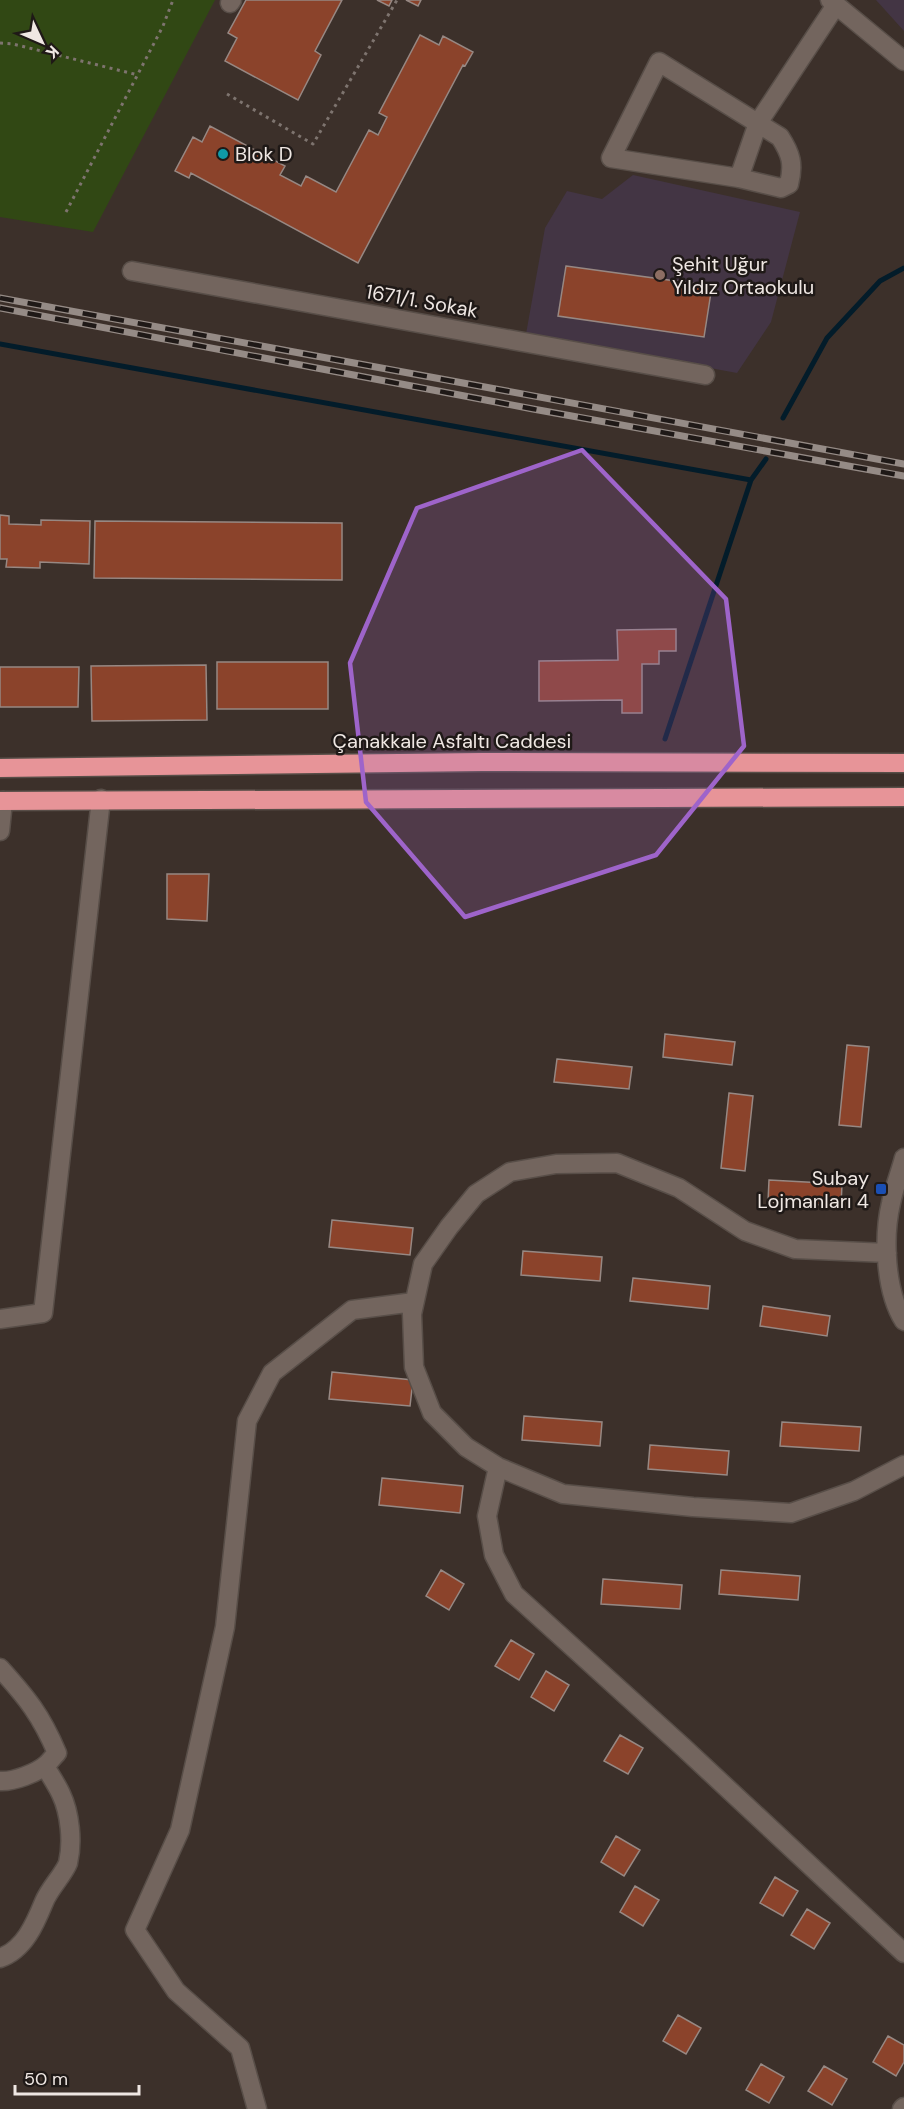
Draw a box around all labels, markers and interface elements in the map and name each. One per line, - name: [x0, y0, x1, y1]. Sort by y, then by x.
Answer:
- north arrow: [12, 12, 72, 72]
- text: K: [41, 41, 64, 64]
- place label: Blok D: [235, 141, 293, 167]
- marker: Blok D: [216, 147, 230, 161]
- place label: Şehit Uğur Yıldız Ortaokulu: [672, 251, 814, 300]
- marker: Şehit Uğur Yıldız Ortaokulu: [653, 268, 667, 282]
- street label: 1671/1. Sokak: [364, 278, 480, 324]
- street label: Çanakkale Asfaltı Caddesi: [333, 728, 571, 754]
- place label: Subay Lojmanları 4: [757, 1165, 869, 1214]
- marker: Subay Lojmanları 4: [874, 1182, 888, 1196]
- scale bar: [15, 2058, 140, 2096]
- text: 50 m: [24, 2067, 68, 2091]

